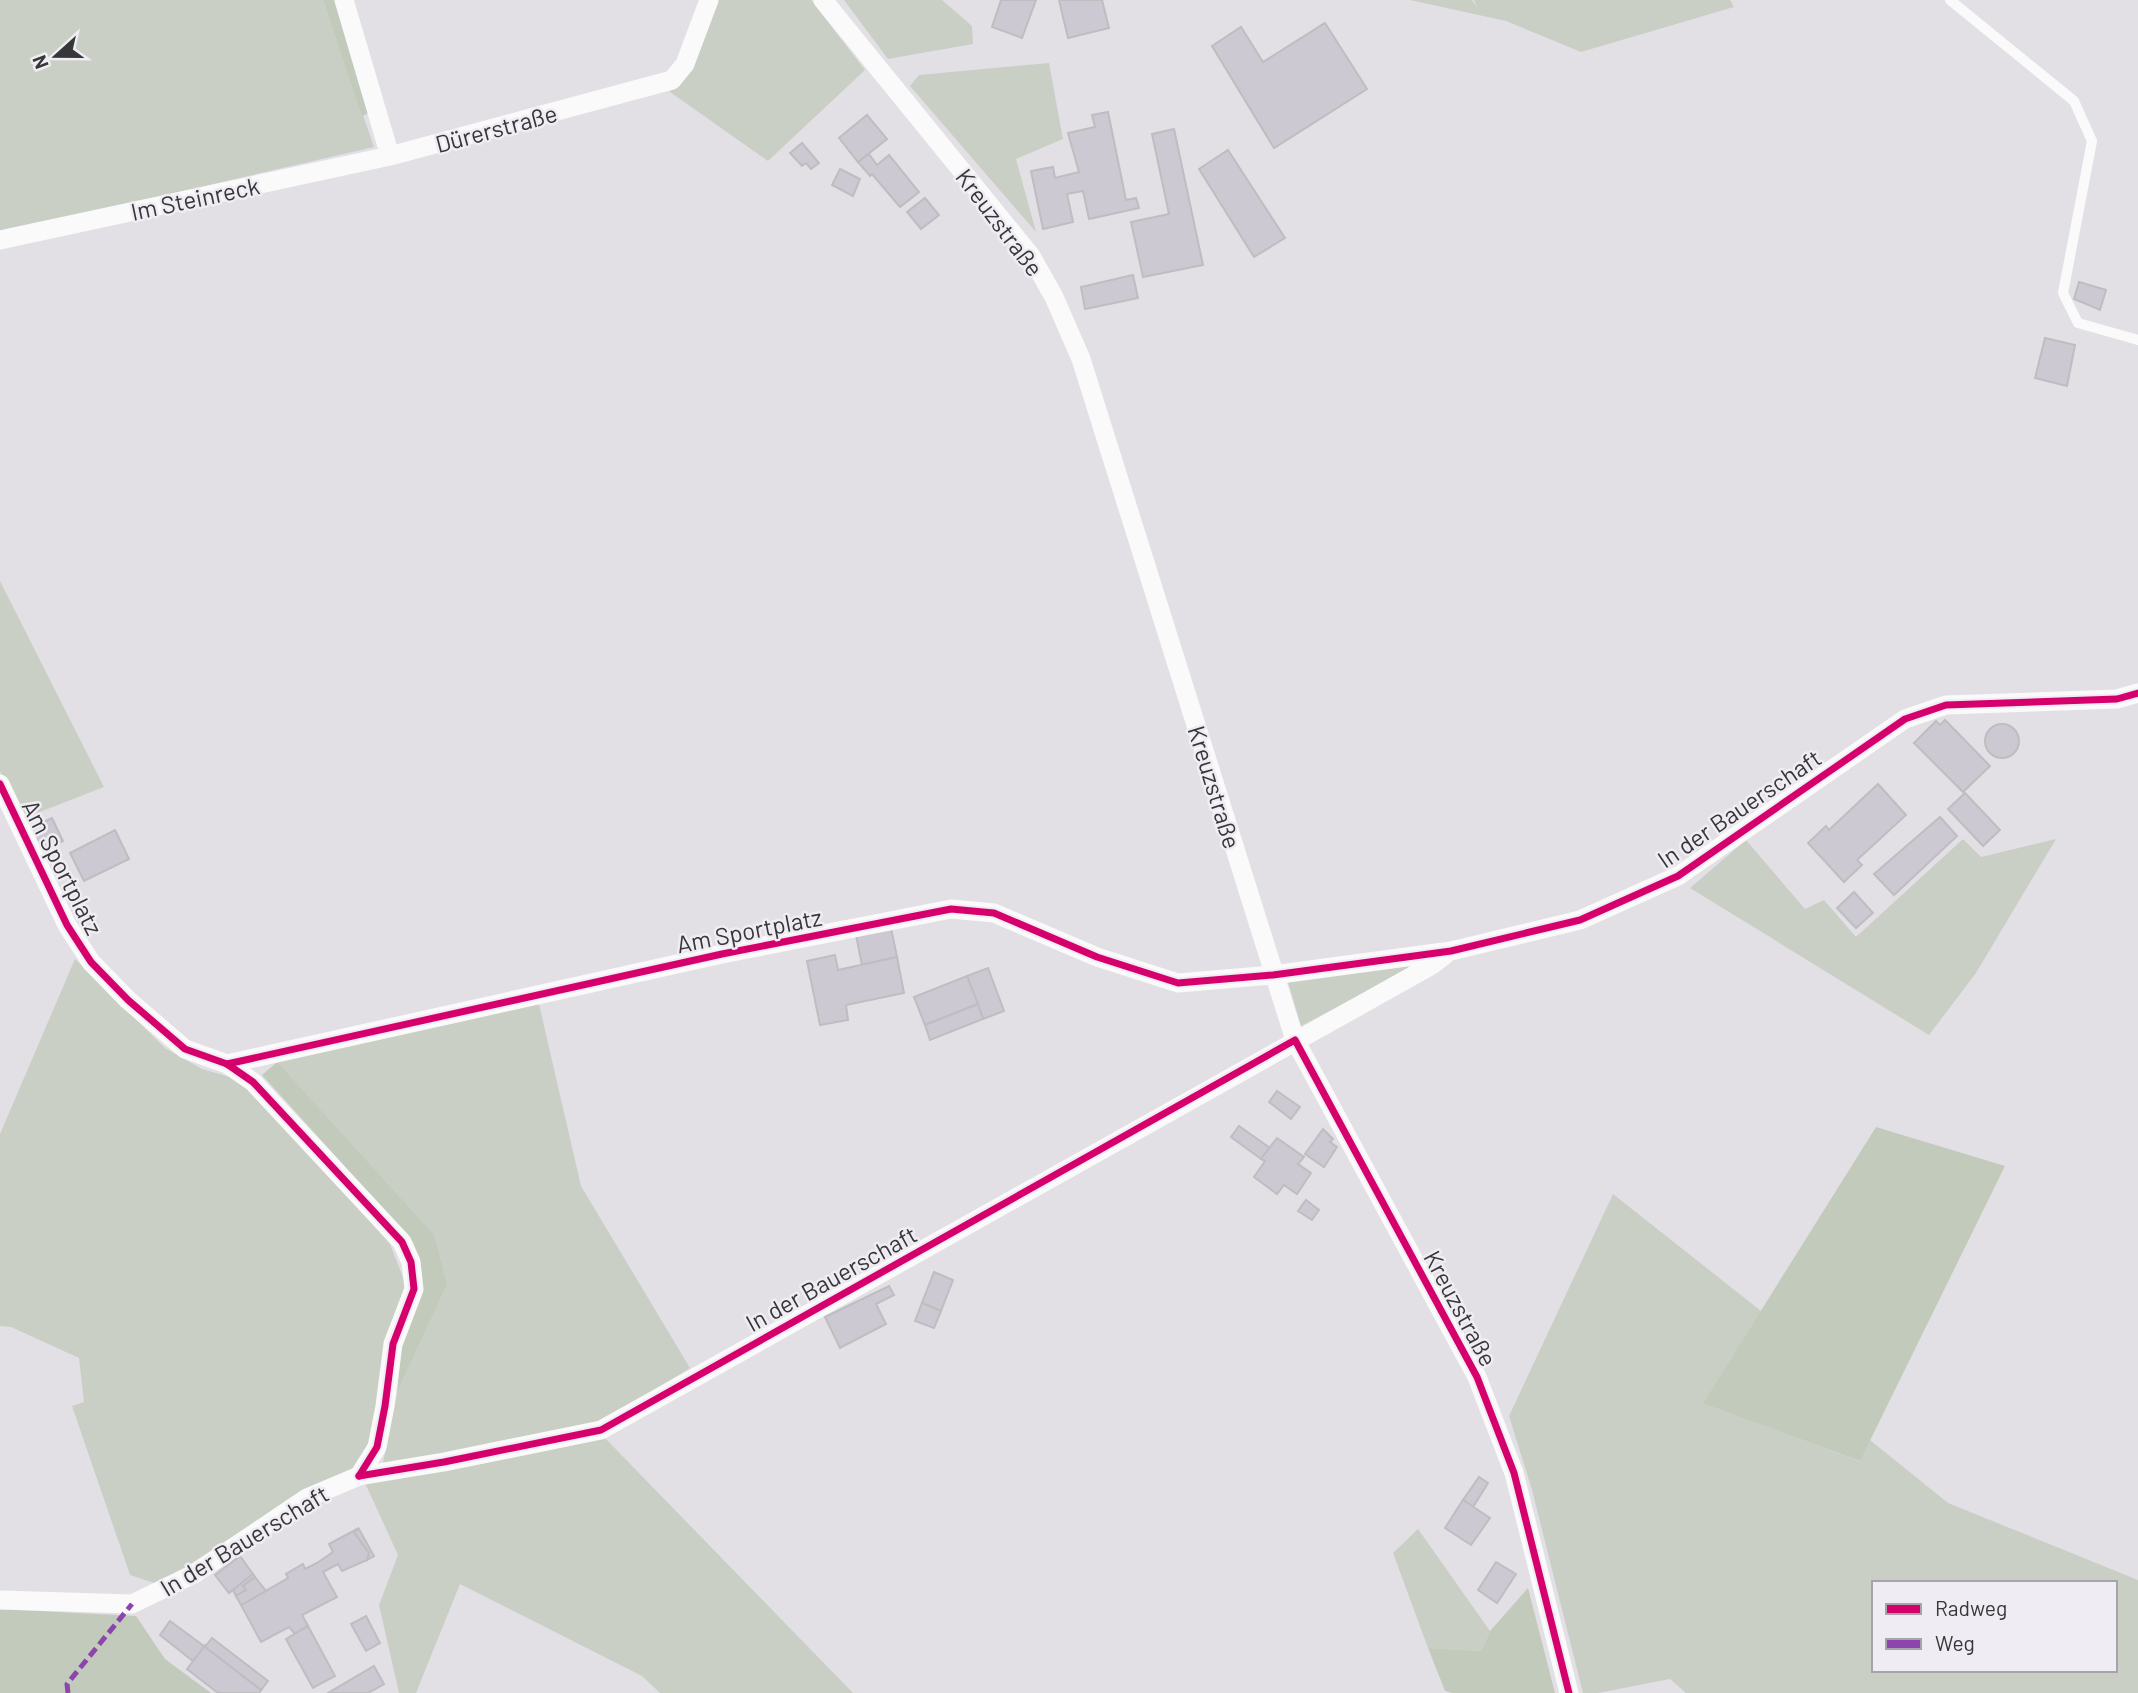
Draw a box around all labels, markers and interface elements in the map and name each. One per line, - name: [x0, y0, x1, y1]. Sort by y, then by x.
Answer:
- north arrow: [21, 21, 91, 91]
- text: N: [27, 52, 53, 72]
- street label: Dürerstraße: [432, 98, 560, 158]
- street label: Kreuzstraße: [950, 163, 1050, 281]
- street label: Im Steinreck: [128, 170, 262, 226]
- street label: Kreuzstraße: [1183, 722, 1247, 852]
- street label: In der Bauerschaft: [1652, 742, 1826, 874]
- street label: Am Sportplatz: [17, 795, 109, 939]
- street label: Am Sportplatz: [674, 902, 824, 958]
- street label: In der Bauerschaft: [740, 1219, 922, 1337]
- street label: Kreuzstraße: [1418, 1245, 1504, 1371]
- street label: In der Bauerschaft: [155, 1478, 333, 1602]
- legend: [1872, 1581, 2117, 1672]
- text: Radweg: [1935, 1595, 2007, 1620]
- text: Weg: [1935, 1630, 1975, 1655]

